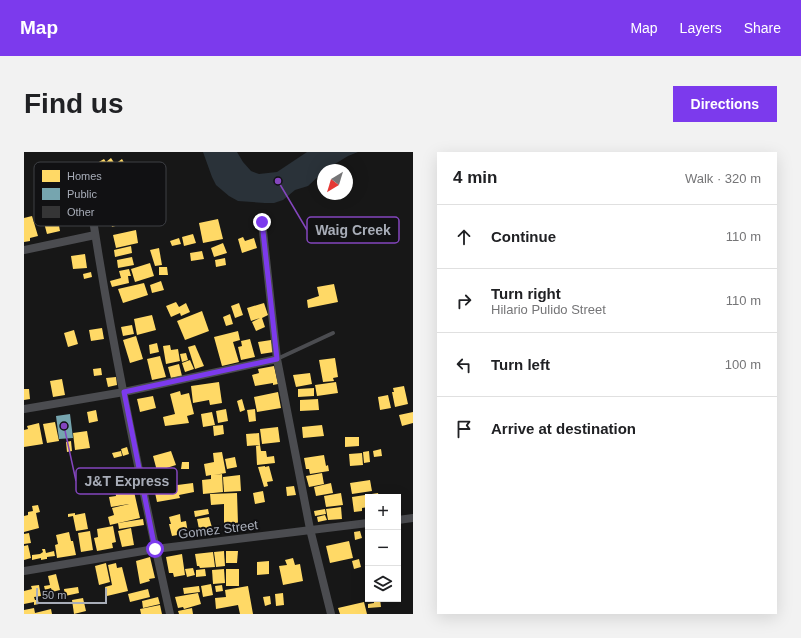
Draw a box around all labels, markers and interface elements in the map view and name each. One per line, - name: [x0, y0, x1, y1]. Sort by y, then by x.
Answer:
- text: Map: [20, 17, 58, 38]
- text: Map: [630, 20, 658, 36]
- text: Layers: [680, 20, 722, 36]
- text: Share: [744, 20, 781, 36]
- button: Directions: [673, 86, 777, 122]
- text: Find us: [24, 88, 124, 119]
- legend: [34, 162, 166, 226]
- north arrow: [317, 164, 353, 200]
- text: 4 min: [453, 168, 497, 187]
- text: Homes: [67, 170, 102, 182]
- text: Walk · 320 m: [685, 171, 761, 186]
- text: Public: [67, 188, 97, 200]
- text: Other: [67, 206, 95, 218]
- route end: [253, 213, 271, 231]
- callout: Waig Creek: [307, 217, 399, 243]
- text: Waig Creek: [315, 222, 391, 238]
- icon: ahead: [453, 226, 475, 248]
- text: Continue: [491, 228, 556, 245]
- text: 110 m: [726, 229, 761, 244]
- text: Turn right: [491, 285, 561, 302]
- icon: right: [453, 290, 475, 312]
- text: 110 m: [726, 293, 761, 308]
- text: Hilario Pulido Street: [491, 302, 606, 317]
- icon: left: [453, 354, 475, 376]
- text: Turn left: [491, 356, 550, 373]
- text: 100 m: [725, 357, 761, 372]
- icon: arrive: [453, 418, 475, 440]
- text: Arrive at destination: [491, 420, 636, 437]
- callout: J&T Express: [76, 468, 177, 494]
- text: J&T Express: [85, 473, 170, 489]
- map controls: [365, 494, 401, 602]
- button: +: [365, 494, 401, 530]
- street label: Gomez Street: [177, 517, 259, 542]
- button: −: [365, 530, 401, 566]
- route start: [146, 540, 164, 558]
- button: layers: [365, 566, 401, 602]
- scale bar: [36, 586, 107, 605]
- text: 50 m: [42, 589, 66, 601]

